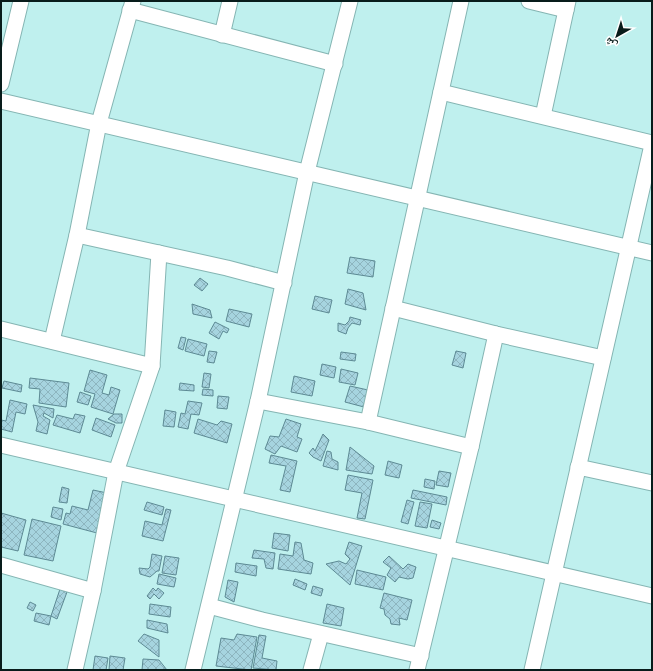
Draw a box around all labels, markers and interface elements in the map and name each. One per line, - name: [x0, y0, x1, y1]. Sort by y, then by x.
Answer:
- north arrow: [597, 16, 637, 56]
- text: ش: [602, 34, 620, 52]

